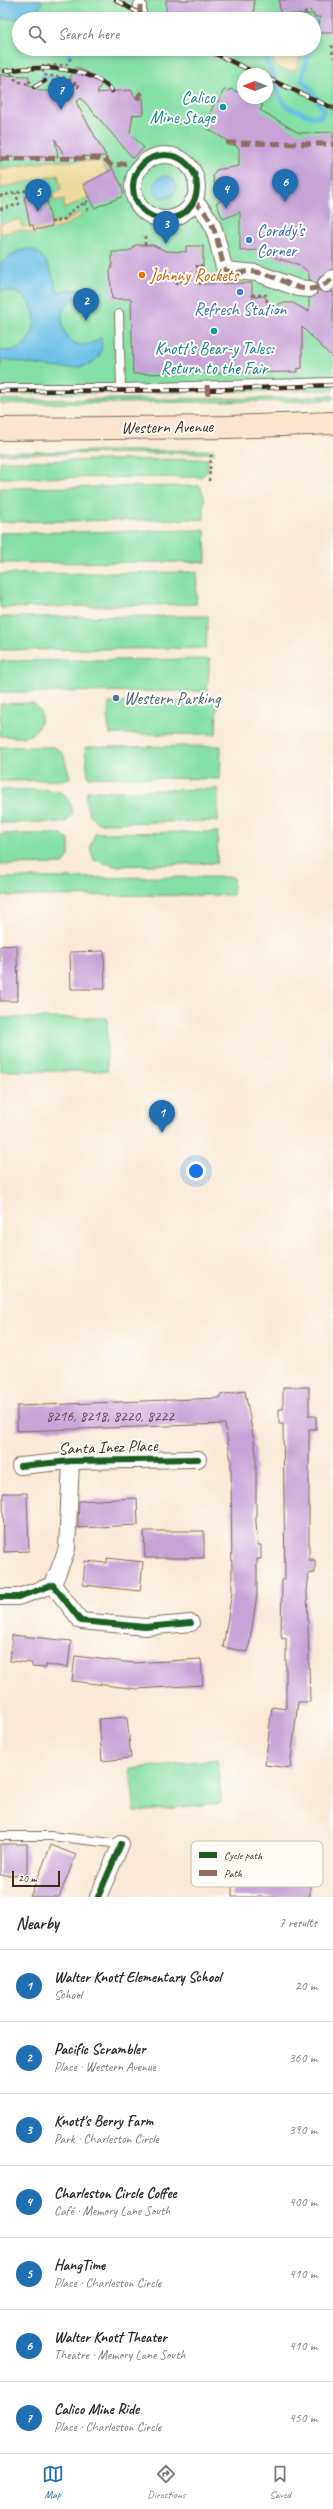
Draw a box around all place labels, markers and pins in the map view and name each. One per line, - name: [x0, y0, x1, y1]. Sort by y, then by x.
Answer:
- pin: 7: [48, 77, 74, 110]
- place label: Calico Mine Stage: [150, 87, 216, 128]
- marker: Calico Mine Stage: [218, 102, 228, 112]
- pin: 6: [272, 169, 298, 202]
- pin: 4: [213, 176, 239, 209]
- pin: 5: [25, 179, 51, 212]
- pin: 3: [153, 211, 179, 244]
- place label: Corddy’s Corner: [257, 220, 306, 261]
- marker: Corddy’s Corner: [244, 235, 254, 245]
- place label: Johnny Rockets: [149, 265, 239, 286]
- marker: Johnny Rockets: [137, 270, 147, 280]
- marker: Refresh Station: [235, 287, 245, 297]
- pin: 2: [73, 288, 99, 321]
- place label: Refresh Station: [194, 299, 287, 320]
- marker: Knott’s Bear-y Tales: Return to the Fair: [209, 326, 219, 336]
- place label: Knott’s Bear-y Tales: Return to the Fair: [155, 338, 275, 379]
- place label: Western Parking: [124, 688, 222, 709]
- marker: Western Parking: [111, 693, 121, 703]
- pin: 1: [149, 1100, 175, 1133]

